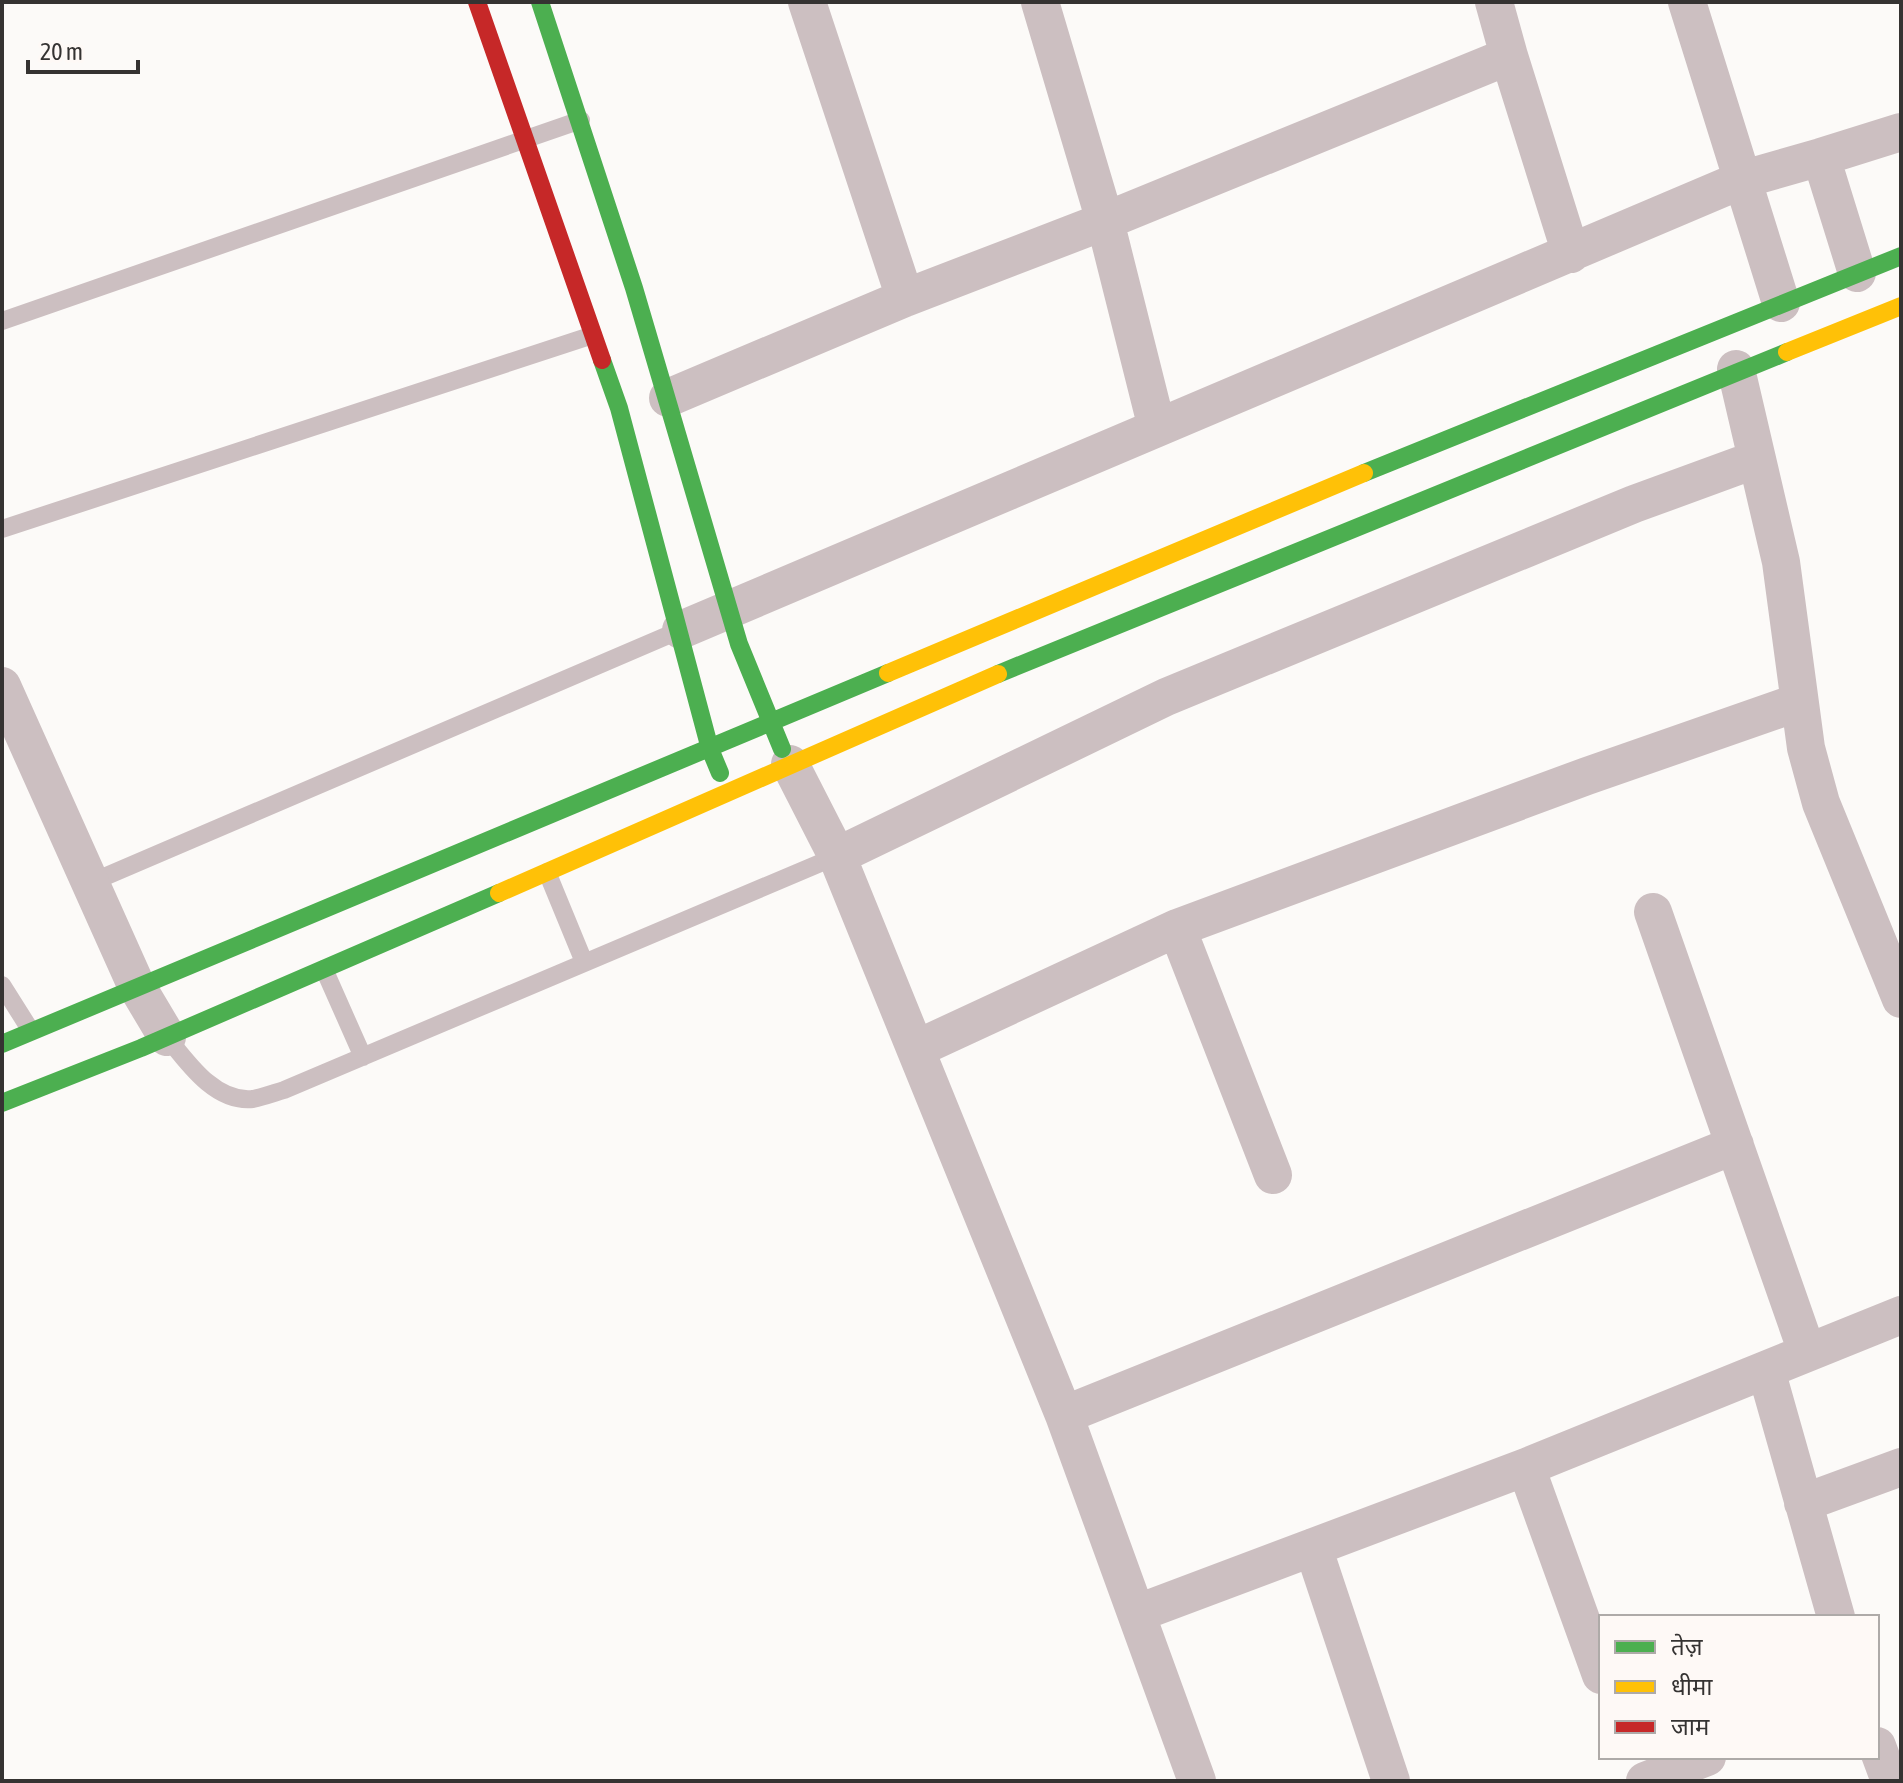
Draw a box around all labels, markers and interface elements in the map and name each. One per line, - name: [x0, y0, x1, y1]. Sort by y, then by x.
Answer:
- scale bar: [28, 24, 138, 74]
- text: 20 m: [40, 38, 83, 65]
- legend: [1599, 1615, 1879, 1759]
- text: तेज़: [1671, 1633, 1704, 1660]
- text: धीमा: [1671, 1673, 1713, 1700]
- text: जाम: [1671, 1713, 1710, 1740]

